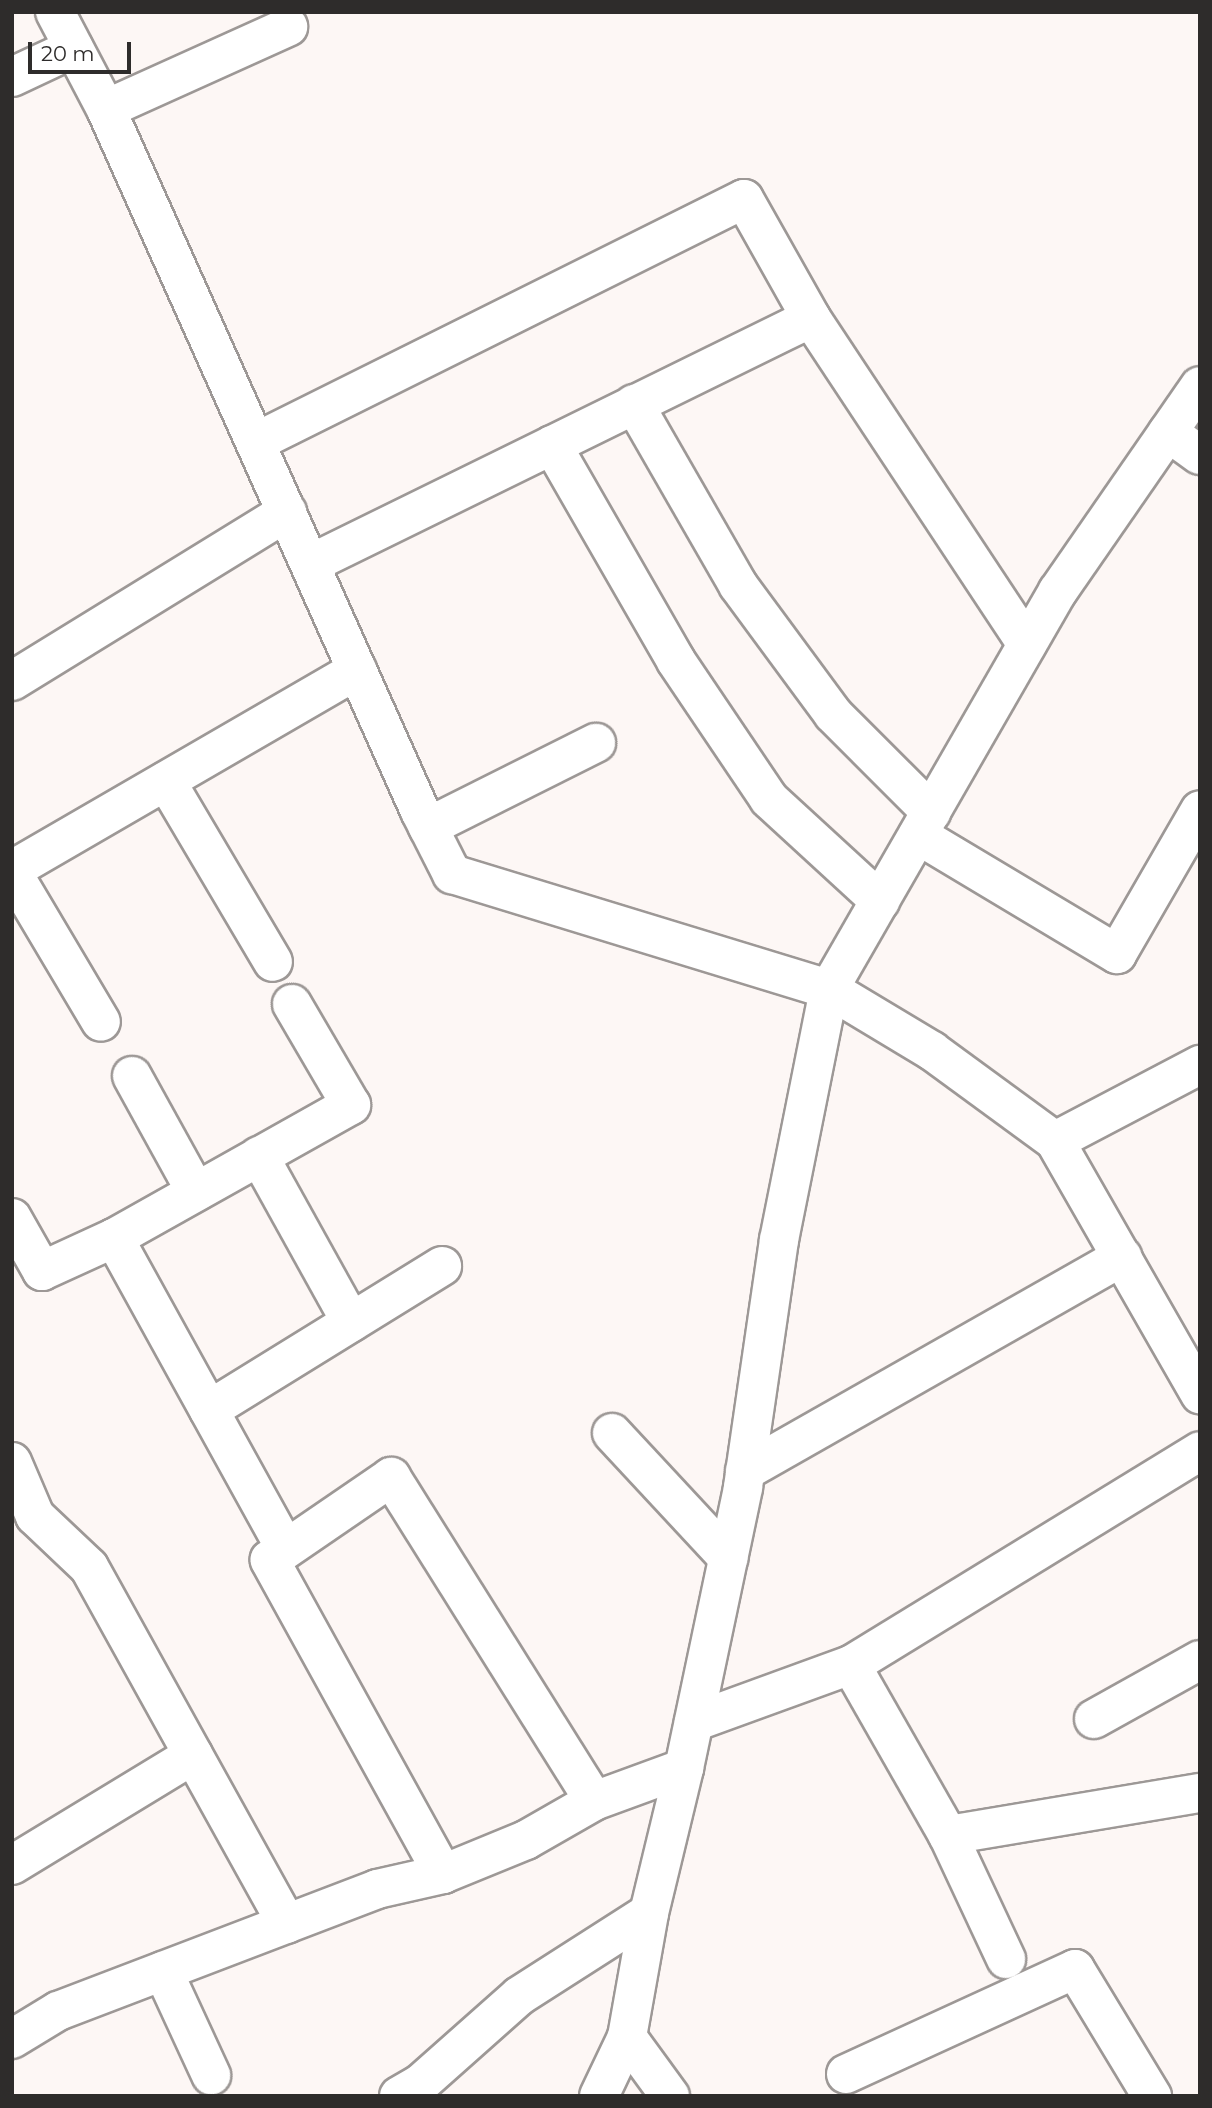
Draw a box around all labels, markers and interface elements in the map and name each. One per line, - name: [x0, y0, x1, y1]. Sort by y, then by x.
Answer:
- scale bar: [32, 28, 135, 72]
- text: 20 m: [41, 41, 95, 66]

